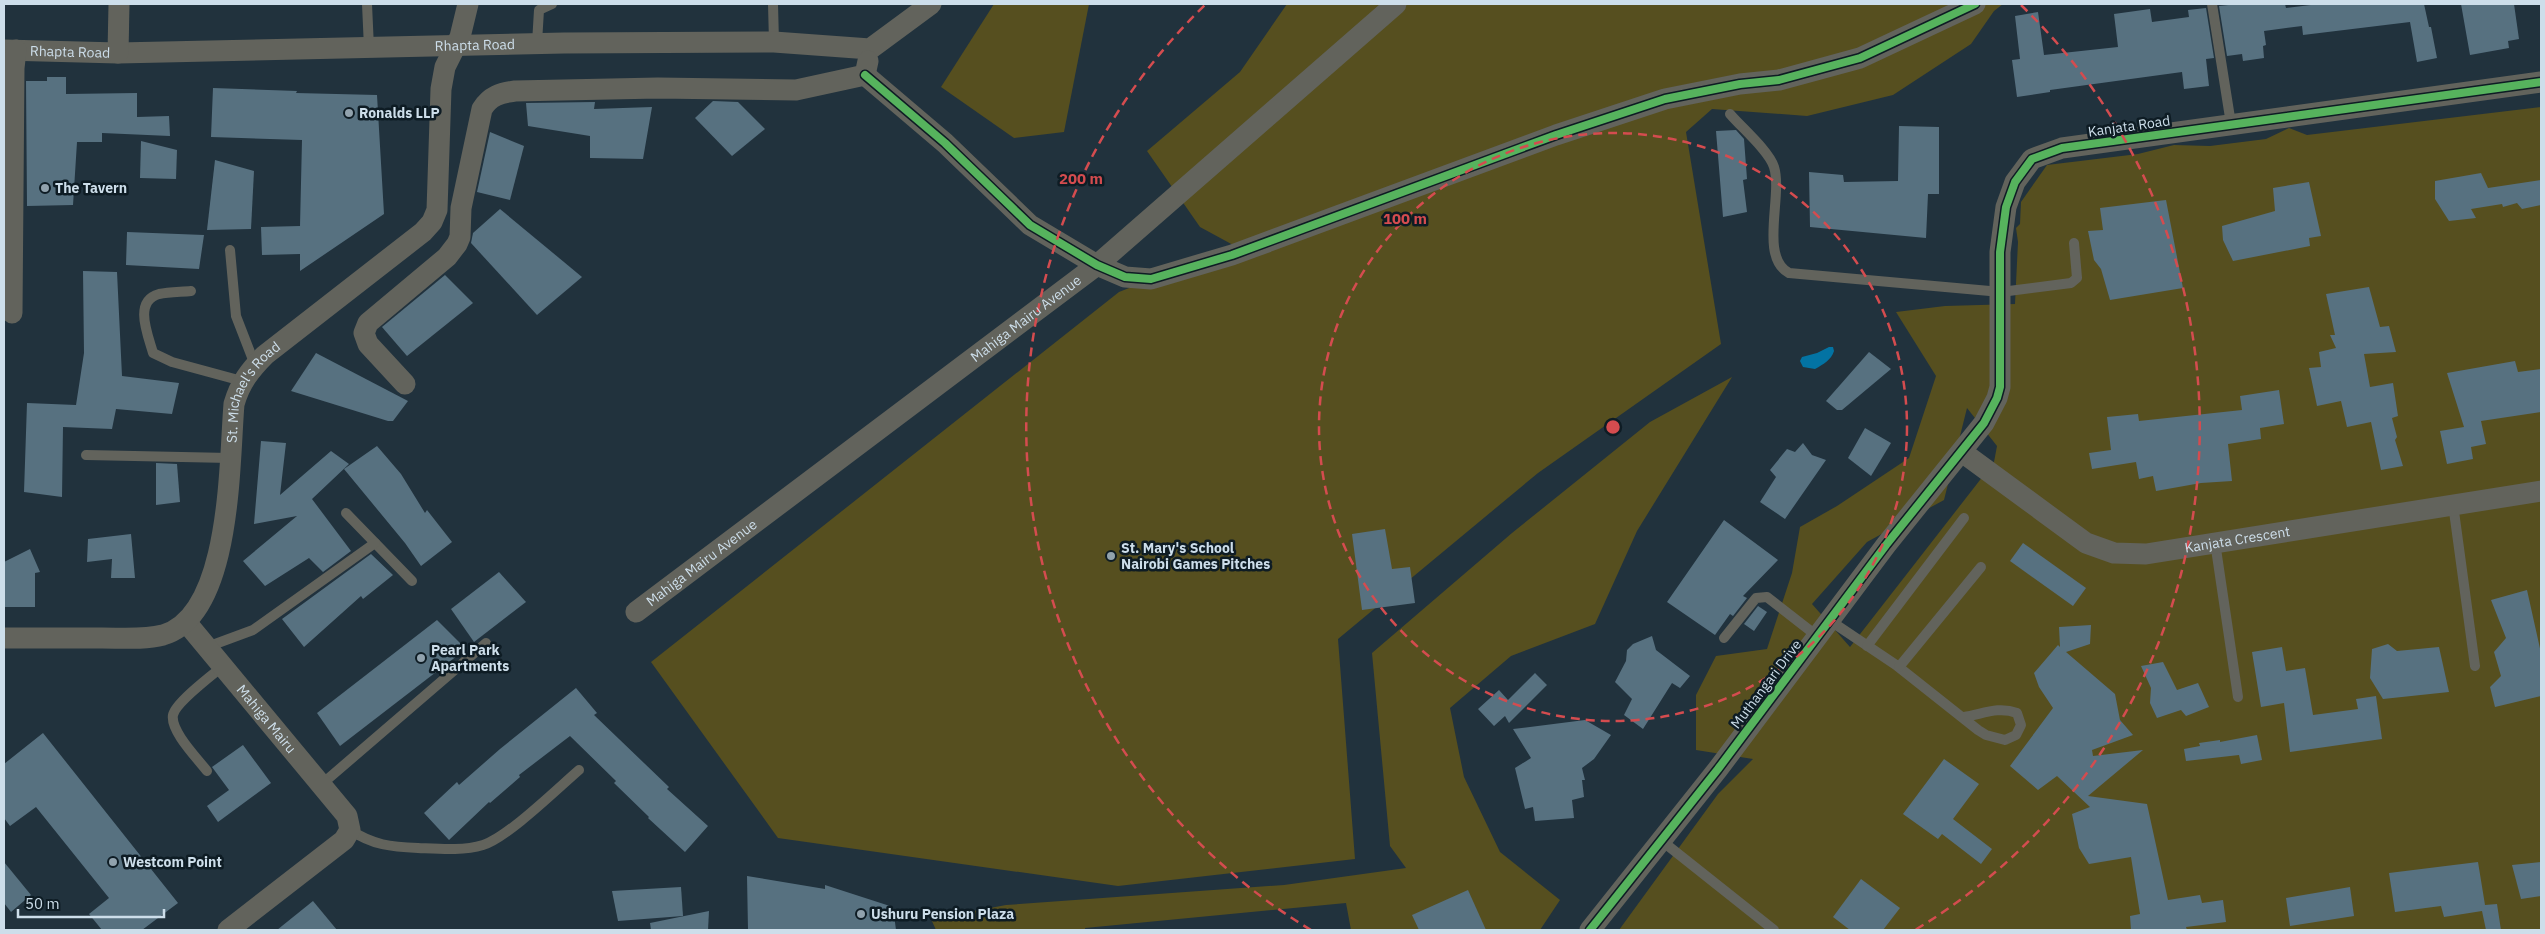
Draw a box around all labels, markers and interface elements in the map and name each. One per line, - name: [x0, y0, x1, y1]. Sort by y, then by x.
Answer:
- street label: Rhapta Road: [434, 35, 515, 55]
- street label: Rhapta Road: [30, 42, 110, 62]
- place label: Ronalds LLP: [359, 104, 440, 122]
- marker: Ronalds LLP: [343, 107, 355, 119]
- street label: Kanjata Road: [2087, 111, 2171, 141]
- text: 200 m: [1059, 169, 1103, 188]
- place label: The Tavern: [55, 179, 127, 197]
- marker: The Tavern: [39, 182, 51, 194]
- text: 100 m: [1383, 209, 1427, 228]
- street label: Mahiga Mairu Avenue: [967, 271, 1085, 366]
- street label: St. Michael's Road: [223, 338, 284, 444]
- centre of rings: [1604, 418, 1622, 436]
- street label: Mahiga Mairu Avenue: [643, 515, 761, 610]
- street label: Kanjata Crescent: [2183, 522, 2291, 557]
- place label: St. Mary's School Nairobi Games Pitches: [1121, 539, 1270, 573]
- marker: St. Mary's School Nairobi Games Pitches: [1105, 550, 1117, 562]
- street label: Muthangari Drive: [1727, 636, 1806, 732]
- place label: Pearl Park Apartments: [431, 641, 509, 675]
- marker: Pearl Park Apartments: [415, 652, 427, 664]
- street label: Mahiga Mairu: [233, 681, 300, 757]
- place label: Westcom Point: [123, 853, 222, 871]
- marker: Westcom Point: [107, 856, 119, 868]
- scale bar: [18, 886, 164, 918]
- text: 50 m: [25, 894, 60, 913]
- place label: Ushuru Pension Plaza: [871, 905, 1014, 923]
- marker: Ushuru Pension Plaza: [855, 908, 867, 920]

